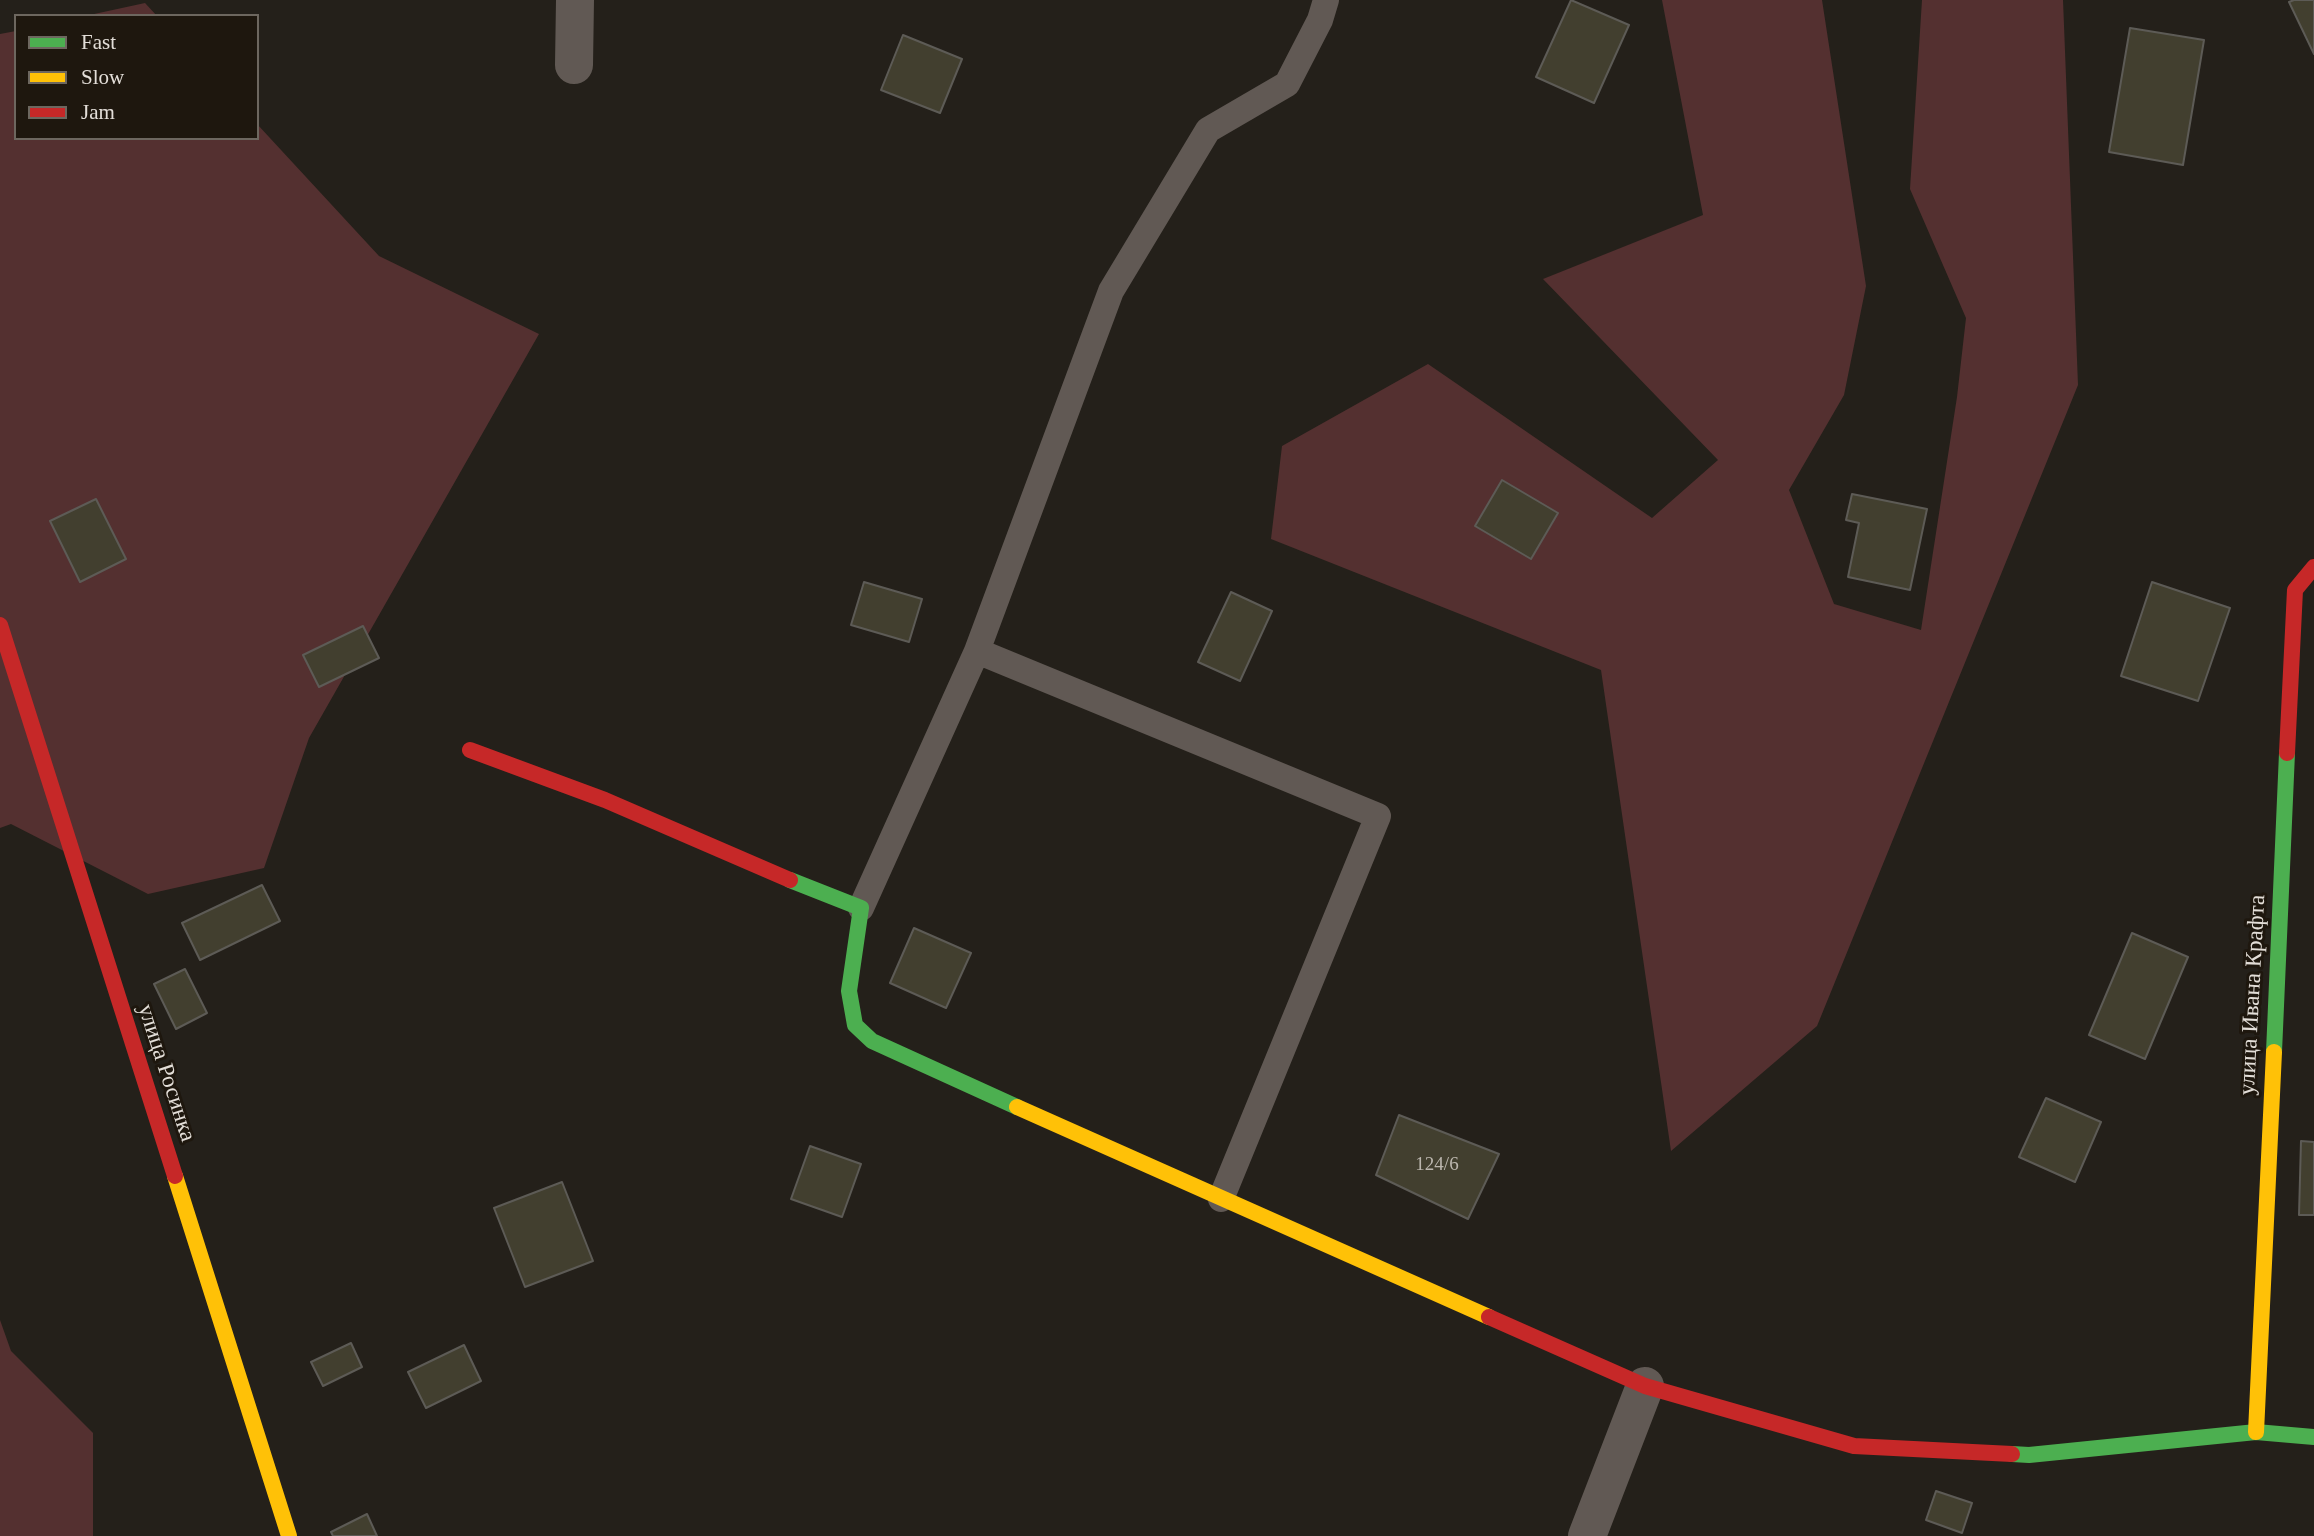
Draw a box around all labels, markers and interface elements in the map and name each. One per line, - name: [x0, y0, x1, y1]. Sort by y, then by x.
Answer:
- legend: [14, 14, 259, 140]
- text: Fast: [81, 30, 116, 54]
- text: Slow: [81, 65, 124, 89]
- text: Jam: [81, 100, 115, 124]
- street label: улица Ивана Крафта: [2234, 894, 2272, 1096]
- street label: улица Росинка: [131, 1001, 201, 1145]
- house number: 124/6: [1415, 1154, 1459, 1176]

